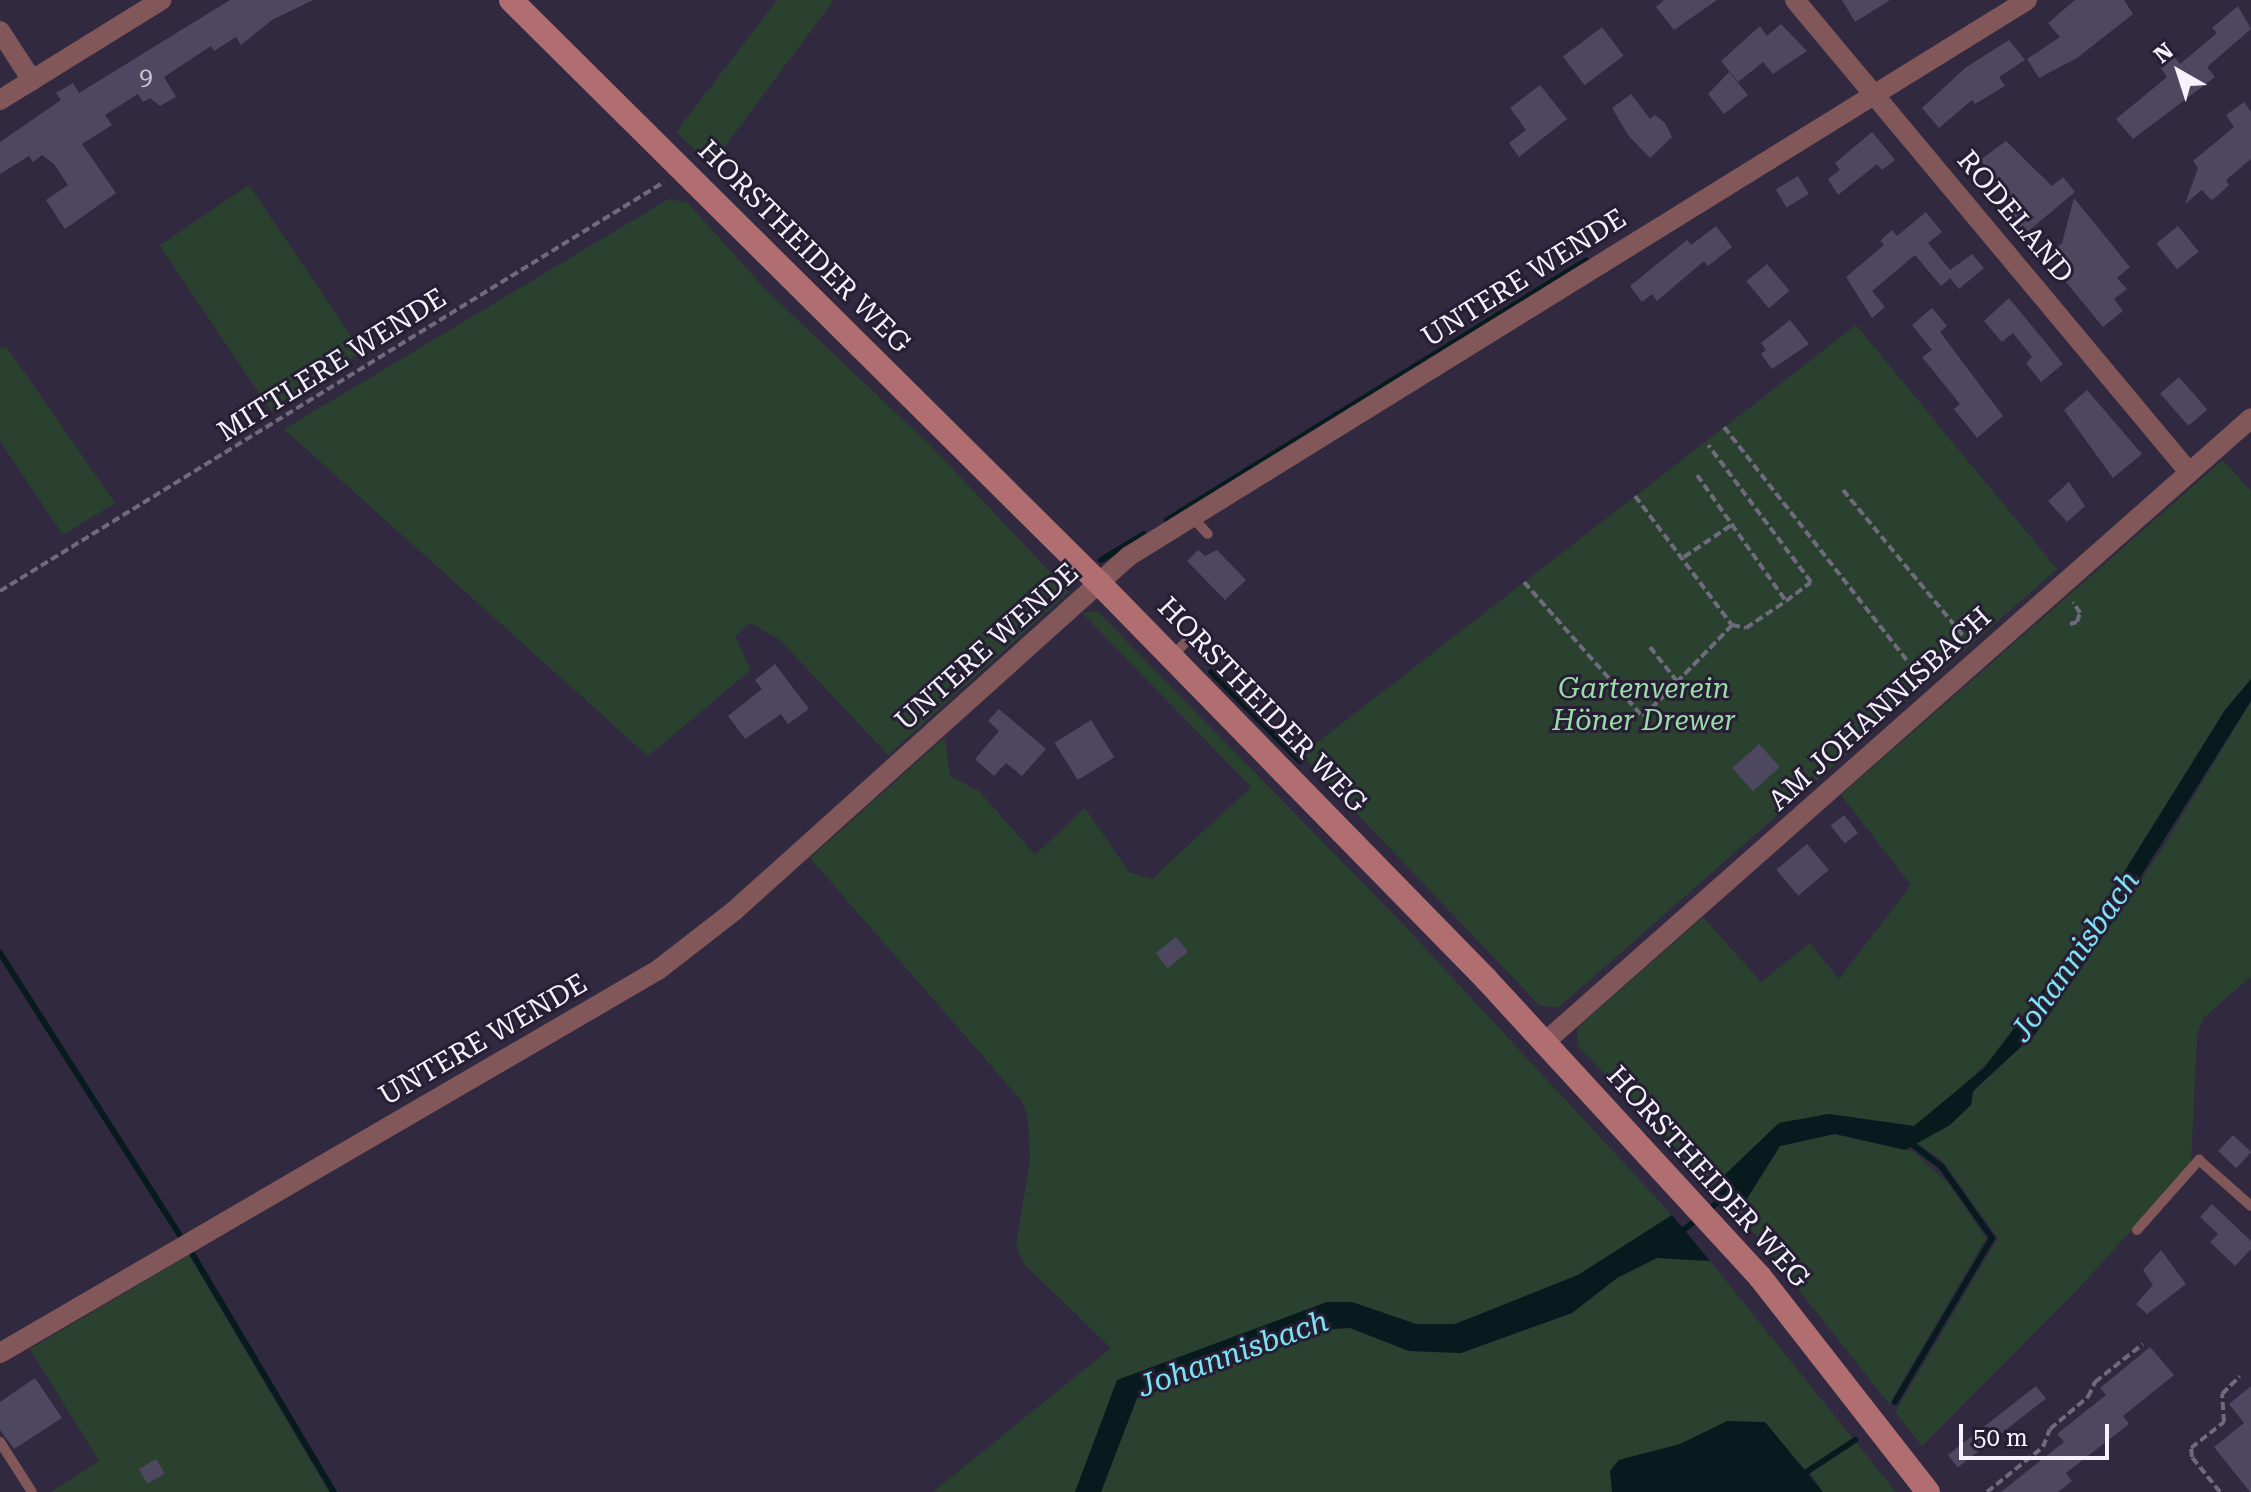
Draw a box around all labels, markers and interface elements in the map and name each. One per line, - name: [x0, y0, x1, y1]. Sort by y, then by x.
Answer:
- north arrow: [2139, 32, 2219, 112]
- text: N: [2149, 38, 2178, 68]
- house number: 9: [139, 64, 153, 92]
- street label: HORSTHEIDER WEG: [691, 134, 917, 360]
- street label: RODELAND: [1950, 144, 2080, 290]
- street label: UNTERE WENDE: [1416, 202, 1632, 354]
- street label: MITTLERE WENDE: [212, 281, 452, 449]
- street label: UNTERE WENDE: [889, 556, 1085, 738]
- street label: HORSTHEIDER WEG: [1150, 590, 1374, 820]
- street label: AM JOHANNISBACH: [1762, 600, 1998, 818]
- park label: Gartenverein Höner Drewer: [1552, 672, 1736, 738]
- water label: Johannisbach: [2003, 864, 2147, 1048]
- street label: UNTERE WENDE: [373, 967, 593, 1113]
- street label: HORSTHEIDER WEG: [1600, 1059, 1816, 1295]
- water label: Johannisbach: [1133, 1303, 1333, 1405]
- scale bar: [1963, 1408, 2113, 1458]
- text: 50 m: [1973, 1424, 2028, 1452]

